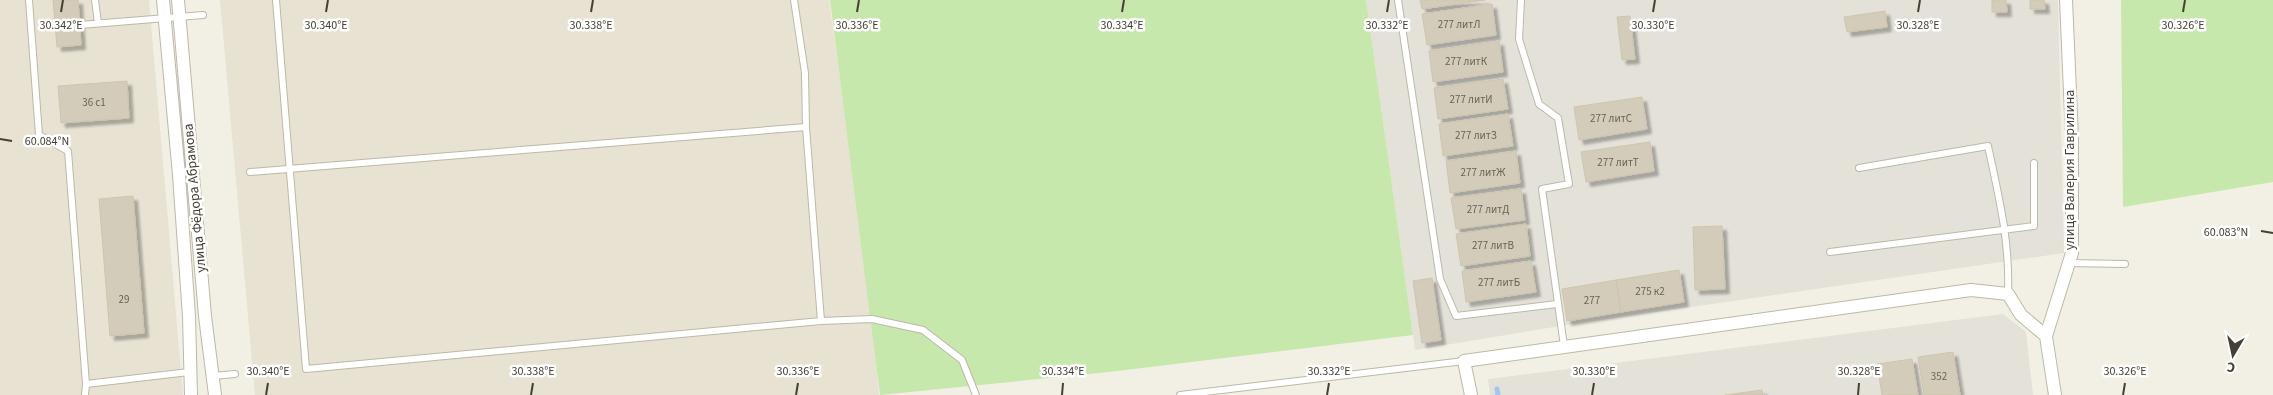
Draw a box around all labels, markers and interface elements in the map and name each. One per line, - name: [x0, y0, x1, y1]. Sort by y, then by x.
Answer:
- text: 30.342°E: [39, 17, 83, 34]
- text: 30.340°E: [304, 17, 348, 34]
- text: 30.338°E: [569, 17, 613, 34]
- text: 30.336°E: [835, 17, 879, 34]
- text: 30.334°E: [1100, 17, 1144, 34]
- text: 30.332°E: [1365, 17, 1409, 34]
- house number: 277 литЛ: [1438, 17, 1480, 32]
- text: 30.330°E: [1631, 17, 1675, 34]
- text: 30.328°E: [1896, 17, 1940, 34]
- text: 30.326°E: [2161, 17, 2205, 34]
- house number: 277 литК: [1445, 54, 1488, 69]
- street label: улица Валерия Гаврилина: [2060, 90, 2080, 250]
- house number: 277 литИ: [1450, 92, 1492, 107]
- house number: 36 с1: [82, 95, 106, 110]
- house number: 277 литС: [1590, 111, 1632, 126]
- street label: улица Фёдора Абрамова: [179, 123, 211, 273]
- house number: 277 литЗ: [1455, 128, 1497, 143]
- text: 60.084°N: [25, 133, 69, 150]
- house number: 277 литТ: [1597, 155, 1639, 170]
- house number: 277 литЖ: [1461, 165, 1506, 180]
- house number: 277 литД: [1467, 202, 1509, 217]
- text: 60.083°N: [2204, 224, 2248, 241]
- house number: 277 литВ: [1472, 238, 1515, 253]
- house number: 277 литБ: [1478, 275, 1520, 290]
- house number: 275 к2: [1635, 284, 1665, 299]
- house number: 29: [119, 292, 129, 307]
- house number: 277: [1584, 293, 1600, 308]
- north arrow: [2208, 330, 2258, 380]
- text: С: [2226, 356, 2237, 377]
- text: 30.340°E: [246, 363, 290, 380]
- text: 30.338°E: [511, 363, 555, 380]
- text: 30.336°E: [776, 363, 820, 380]
- text: 30.334°E: [1041, 363, 1085, 380]
- text: 30.332°E: [1307, 363, 1351, 380]
- text: 30.330°E: [1572, 363, 1616, 380]
- text: 30.328°E: [1837, 363, 1881, 380]
- text: 30.326°E: [2103, 363, 2147, 380]
- house number: 352: [1931, 369, 1947, 384]

